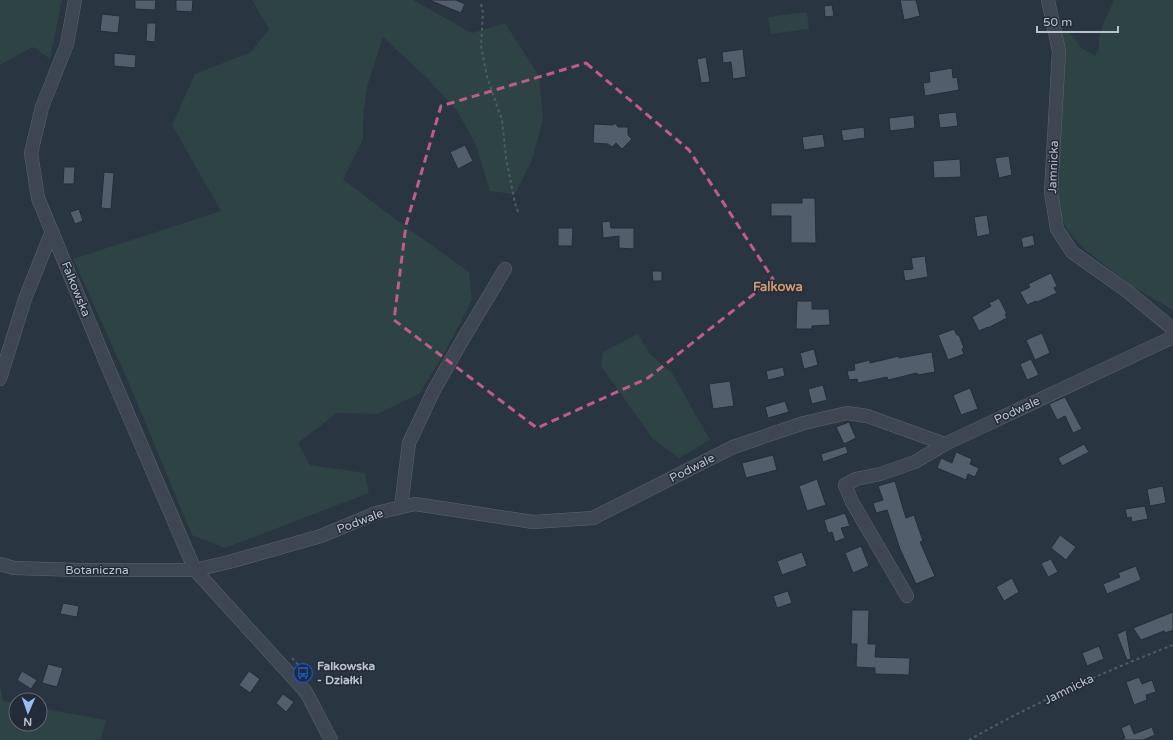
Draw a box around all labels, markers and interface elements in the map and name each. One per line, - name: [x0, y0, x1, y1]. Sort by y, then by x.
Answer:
- scale bar: [1037, 8, 1118, 34]
- text: 50 m: [1043, 15, 1072, 29]
- street label: Jamnicka: [1045, 140, 1061, 194]
- street label: Falkowska: [59, 259, 93, 319]
- district label: Falkowa: [753, 279, 803, 295]
- street label: Podwale: [992, 393, 1042, 427]
- street label: Podwale: [667, 451, 717, 485]
- street label: Podwale: [335, 506, 385, 536]
- street label: Botaniczna: [65, 563, 129, 577]
- place label: Falkowska - Działki: [317, 659, 375, 687]
- bus stop icon: Falkowska - Działki: [292, 662, 314, 684]
- street label: Jamnicka: [1042, 671, 1096, 707]
- north arrow: [8, 692, 48, 732]
- text: N: [23, 715, 32, 728]

